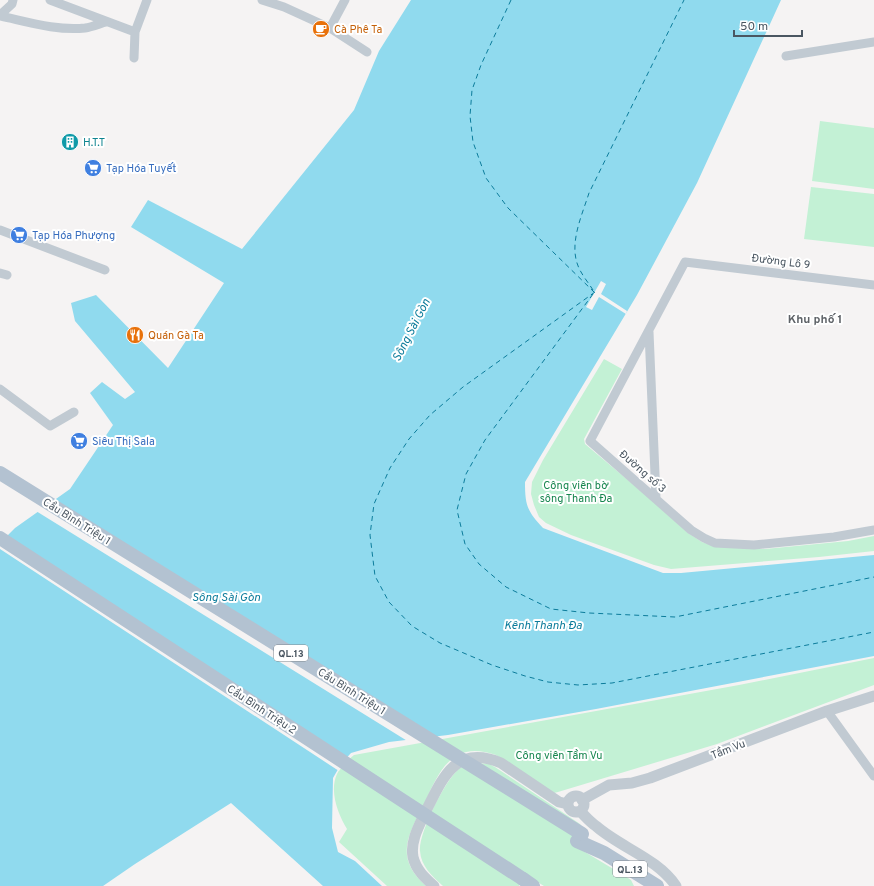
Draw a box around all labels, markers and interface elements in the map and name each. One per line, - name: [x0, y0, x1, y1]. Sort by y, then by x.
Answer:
- scale bar: [734, 12, 802, 38]
- cafe icon: Cà Phê Ta: [311, 19, 331, 39]
- text: 50 m: [740, 19, 768, 35]
- place label: Cà Phê Ta: [334, 23, 383, 37]
- building icon: H.T.T: [60, 132, 80, 152]
- place label: H.T.T: [83, 136, 105, 150]
- supermarket icon: Tạp Hóa Tuyết: [83, 158, 103, 178]
- place label: Tạp Hóa Tuyết: [106, 162, 176, 176]
- supermarket icon: Tạp Hóa Phượng: [9, 225, 29, 245]
- place label: Tạp Hóa Phượng: [32, 229, 115, 243]
- street label: Đường Lô 9: [751, 251, 811, 273]
- water label: Sông Sài Gòn: [389, 296, 435, 365]
- district label: Khu phố 1: [788, 312, 842, 328]
- restaurant icon: Quán Gà Ta: [125, 325, 145, 345]
- place label: Quán Gà Ta: [148, 329, 204, 343]
- supermarket icon: Siêu Thị Sala: [69, 431, 89, 451]
- place label: Siêu Thị Sala: [92, 435, 155, 449]
- street label: Đường số 3: [616, 447, 669, 496]
- park label: Công viên bờ sông Thanh Đa: [540, 479, 613, 506]
- street label: Cầu Bình Triệu 1: [40, 495, 113, 548]
- water label: Sông Sài Gòn: [192, 590, 261, 606]
- water label: Kênh Thanh Đa: [504, 618, 583, 634]
- road number: QL.13: [274, 645, 308, 661]
- street label: Cầu Bình Triệu 1: [315, 665, 388, 718]
- street label: Cầu Bình Triệu 2: [224, 682, 299, 738]
- street label: Tầm Vu: [709, 737, 748, 763]
- park label: Công viên Tầm Vu: [516, 749, 602, 763]
- road number: QL.13: [613, 861, 647, 877]

